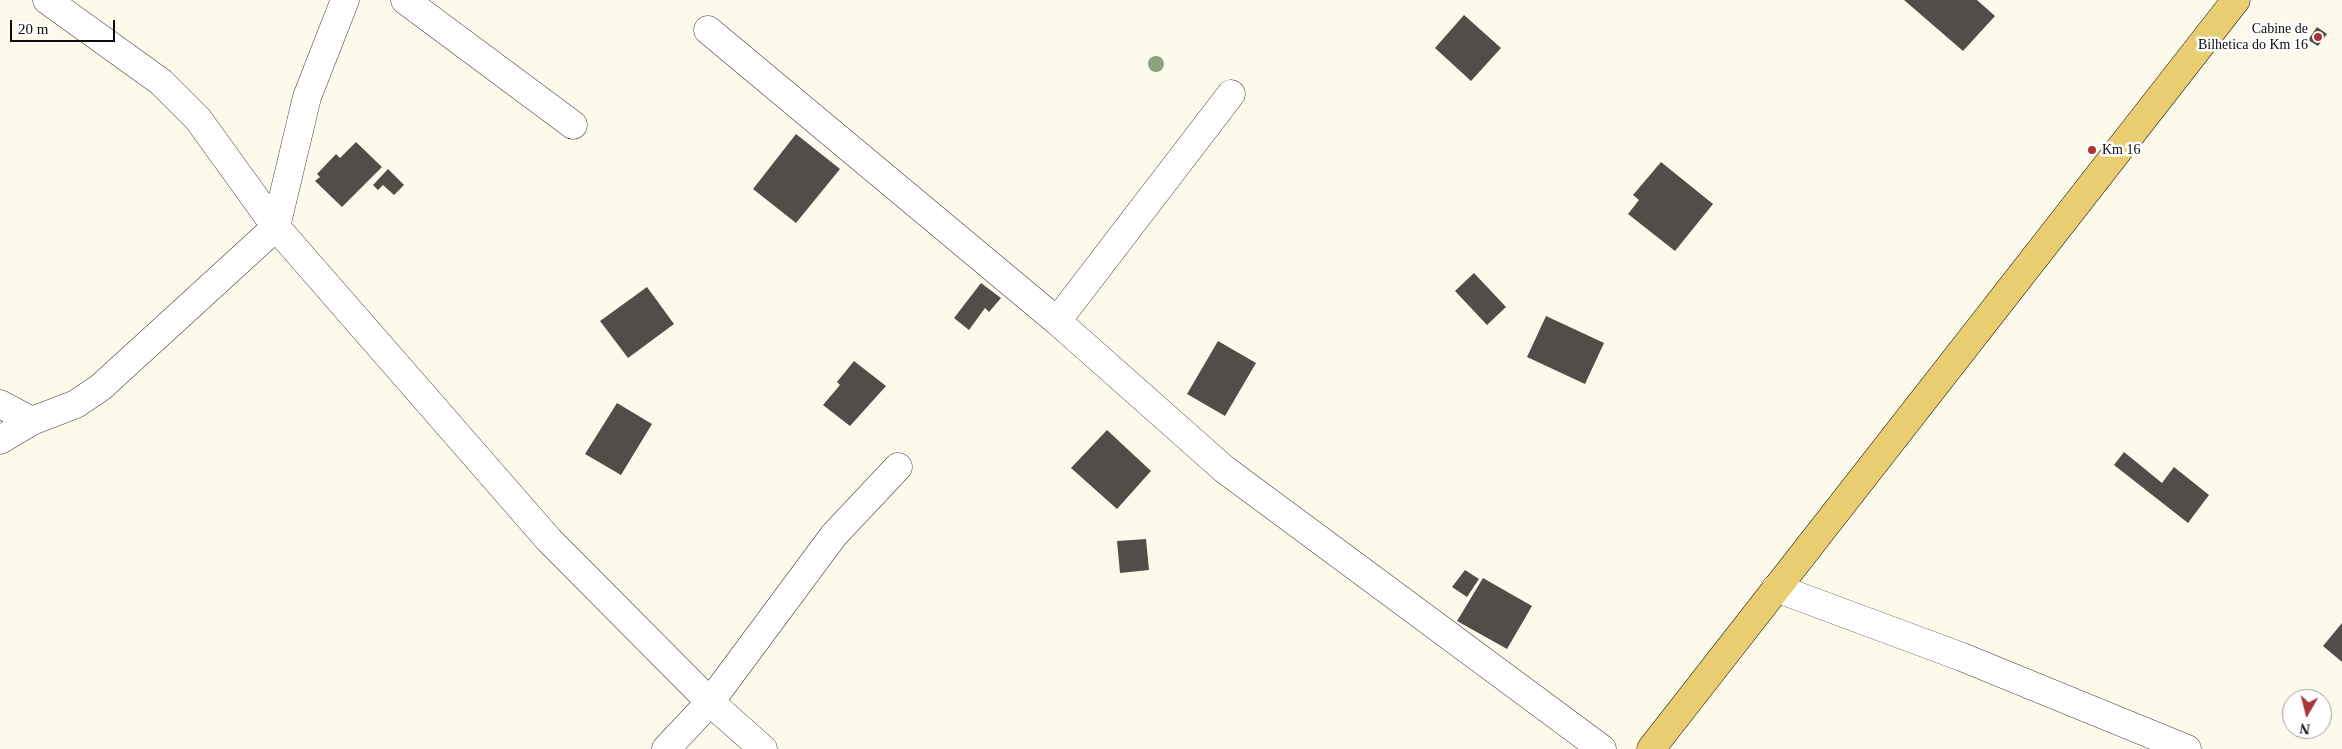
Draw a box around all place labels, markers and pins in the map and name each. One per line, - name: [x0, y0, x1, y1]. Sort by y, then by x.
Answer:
- place label: Cabine de Bilhetica do Km 16: [2198, 21, 2308, 54]
- marker: Cabine de Bilhetica do Km 16: [2312, 31, 2324, 43]
- place label: Km 16: [2102, 142, 2140, 158]
- marker: Km 16: [2086, 144, 2098, 156]

